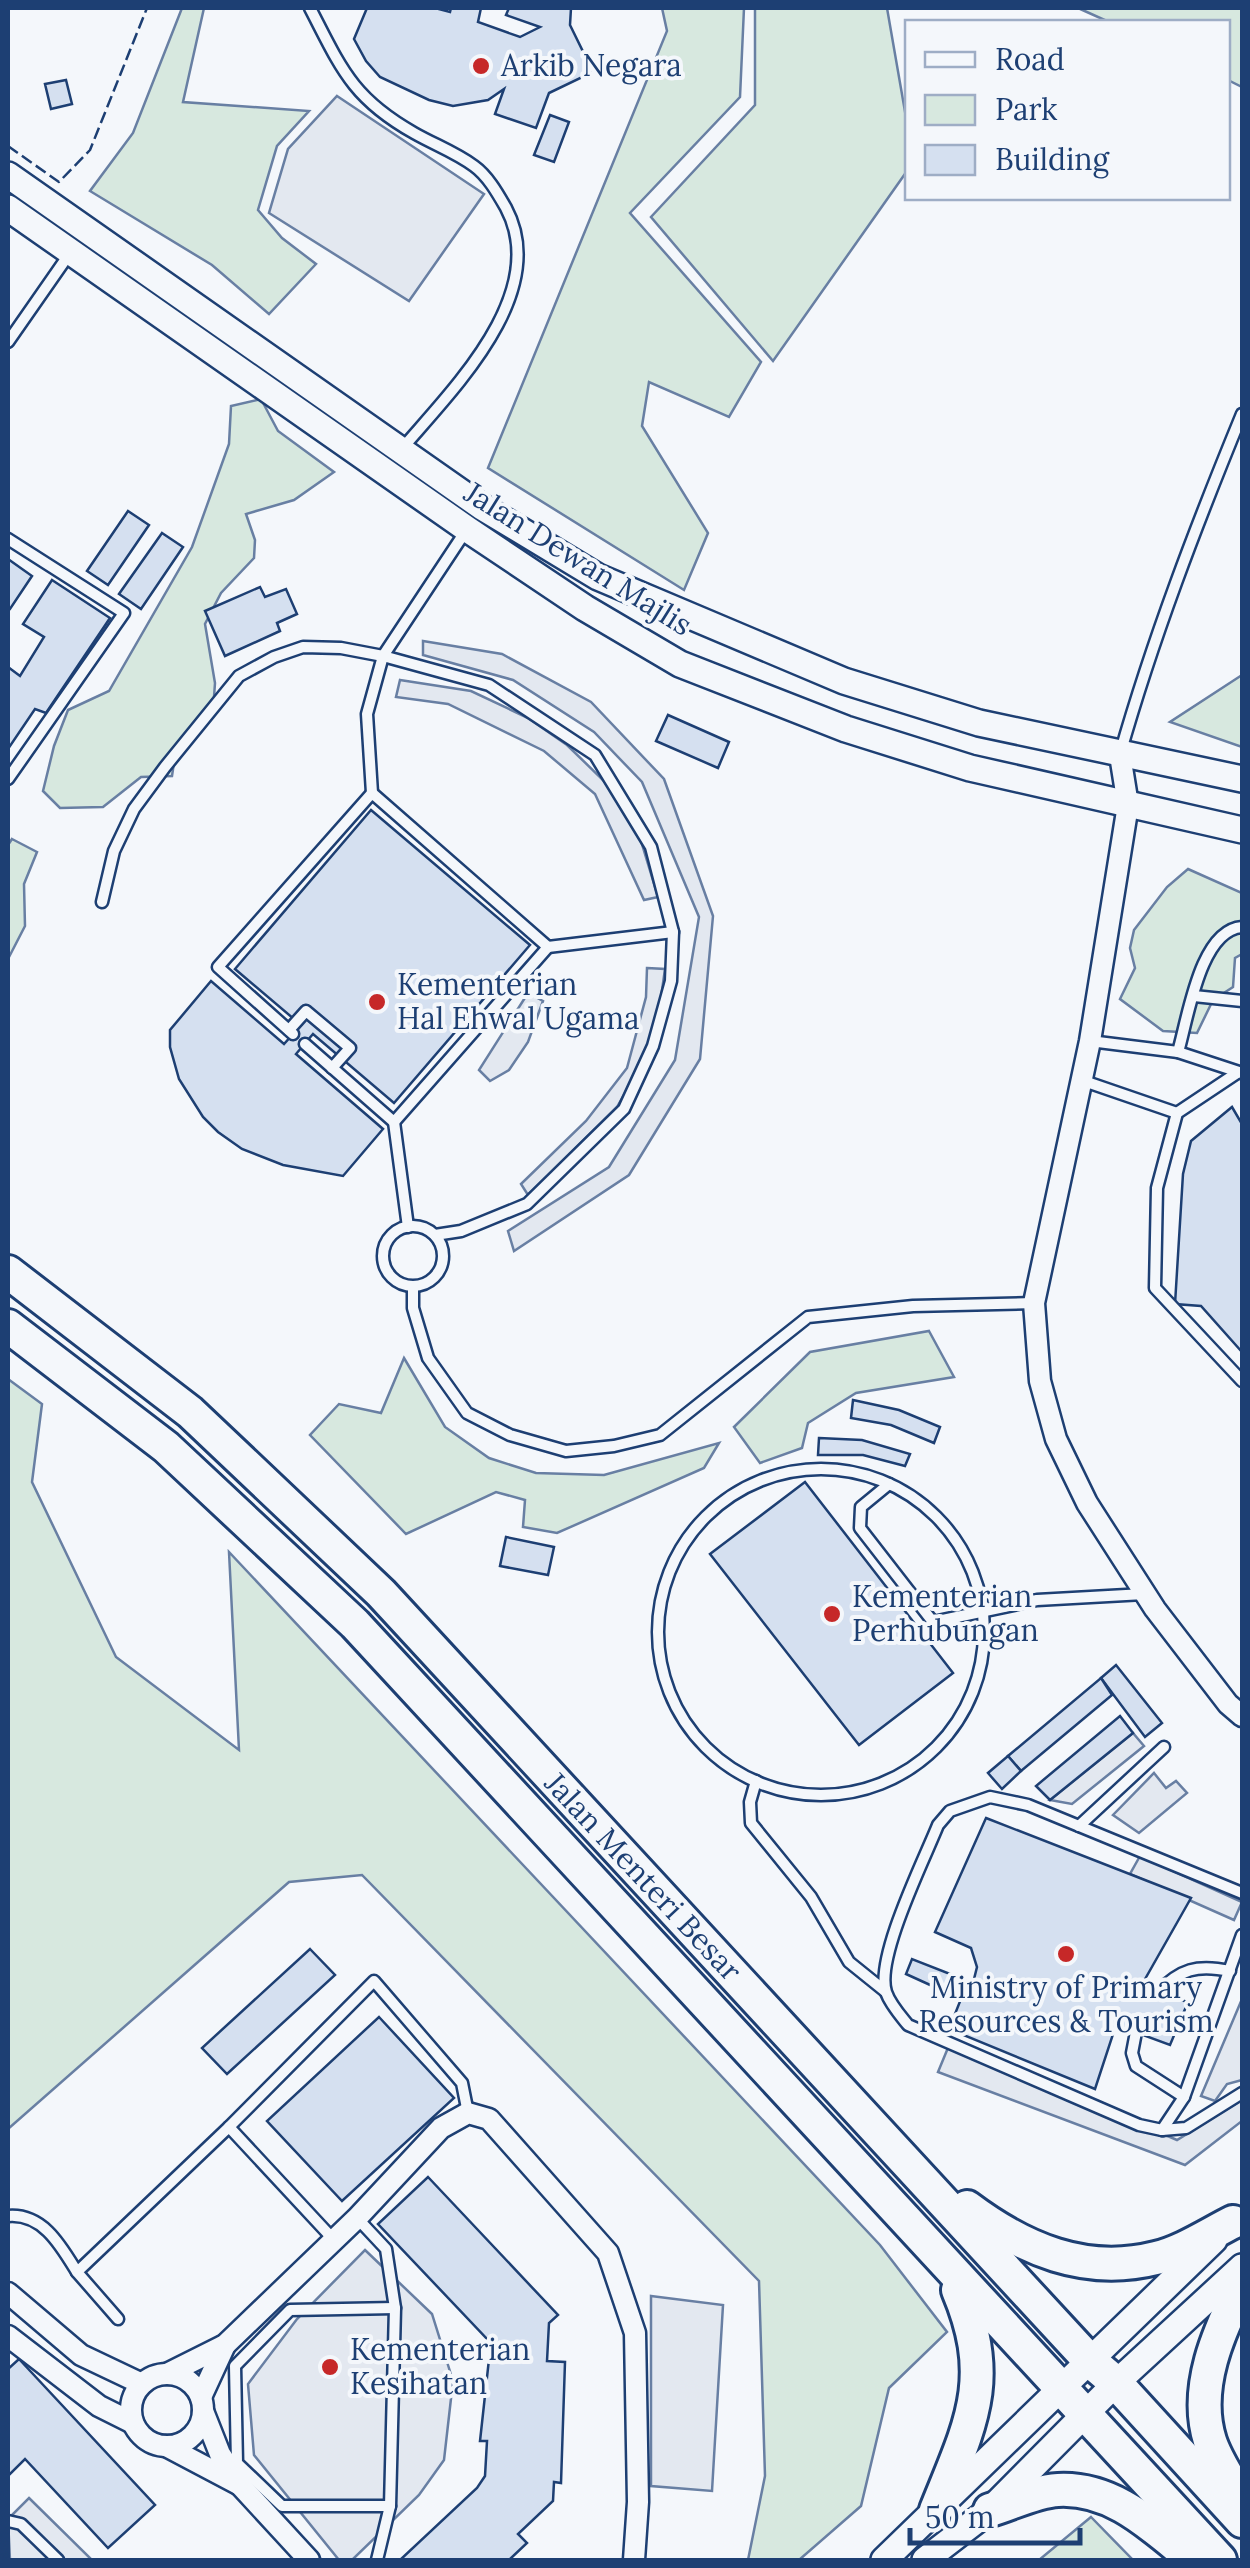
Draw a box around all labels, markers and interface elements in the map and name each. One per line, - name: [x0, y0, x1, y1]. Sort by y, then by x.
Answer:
- legend: [905, 20, 1230, 200]
- text: Road: [995, 40, 1065, 78]
- place label: Arkib Negara: [500, 46, 682, 85]
- marker: Arkib Negara: [470, 55, 492, 77]
- text: Park: [995, 90, 1057, 128]
- text: Building: [995, 140, 1111, 179]
- street label: Jalan Dewan Majlis: [456, 472, 699, 644]
- place label: Kementerian Hal Ehwal Ugama: [397, 965, 640, 1038]
- marker: Kementerian Hal Ehwal Ugama: [366, 991, 388, 1013]
- place label: Kementerian Perhubungan: [852, 1577, 1039, 1650]
- marker: Kementerian Perhubungan: [821, 1603, 843, 1625]
- street label: Jalan Menteri Besar: [536, 1763, 750, 1989]
- marker: Ministry of Primary Resources & Tourism: [1055, 1943, 1077, 1965]
- place label: Ministry of Primary Resources & Tourism: [919, 1968, 1213, 2040]
- place label: Kementerian Kesihatan: [350, 2330, 530, 2402]
- marker: Kementerian Kesihatan: [319, 2356, 341, 2378]
- scale bar: [910, 2483, 1080, 2545]
- text: 50 m: [925, 2498, 995, 2536]

